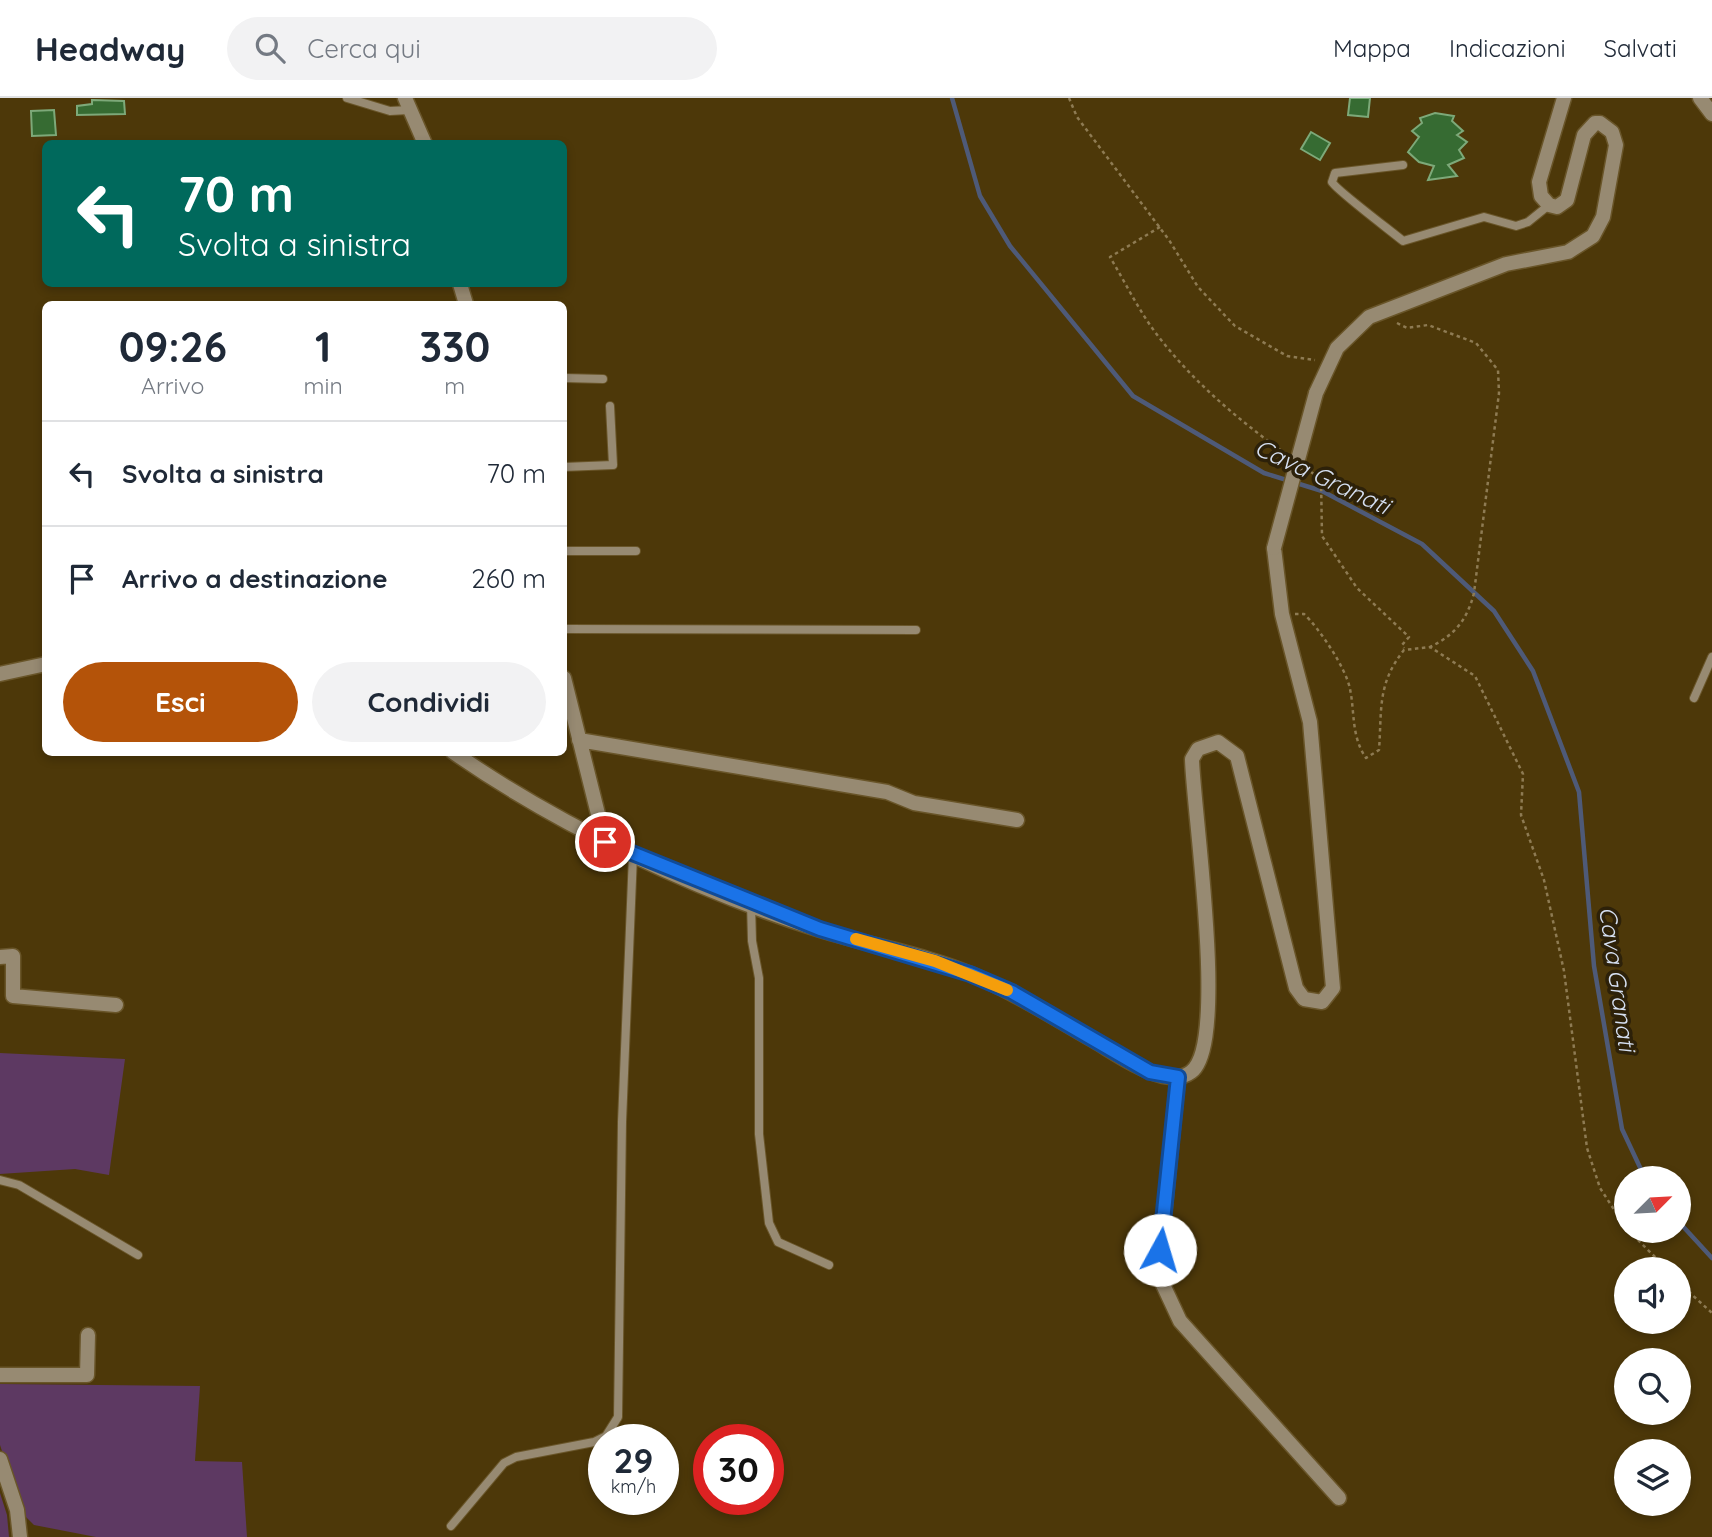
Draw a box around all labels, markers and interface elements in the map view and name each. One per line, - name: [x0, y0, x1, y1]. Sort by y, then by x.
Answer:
- search box: [227, 17, 717, 80]
- text: Headway: [35, 28, 185, 69]
- icon: search: [251, 29, 289, 67]
- text: Cerca qui: [307, 32, 421, 65]
- text: Mappa: [1333, 33, 1411, 63]
- text: Indicazioni: [1449, 33, 1566, 63]
- text: Salvati: [1604, 33, 1677, 63]
- text: 70 m: [178, 163, 294, 224]
- icon: left: [63, 168, 154, 259]
- text: Svolta a sinistra: [178, 224, 411, 264]
- text: 09:26: [119, 320, 227, 373]
- text: 1: [315, 320, 331, 373]
- text: 330: [419, 320, 490, 373]
- text: Arrivo: [141, 371, 205, 400]
- text: min: [304, 371, 343, 400]
- text: m: [444, 371, 465, 400]
- water label: Cava Granati: [1250, 432, 1397, 522]
- icon: left: [63, 455, 101, 493]
- text: Svolta a sinistra: [122, 457, 324, 490]
- text: 70 m: [486, 457, 546, 490]
- icon: arrive: [63, 560, 101, 598]
- text: Arrivo a destinazione: [122, 562, 388, 595]
- text: 260 m: [471, 562, 546, 595]
- button: Esci: [63, 662, 298, 742]
- button: Condividi: [312, 662, 546, 742]
- pin: [575, 812, 635, 872]
- icon: arrive: [586, 823, 624, 861]
- water label: Cava Granati: [1593, 905, 1643, 1056]
- north arrow: [1614, 1166, 1690, 1242]
- map controls: [1614, 1166, 1691, 1516]
- position arrow: [1123, 1213, 1197, 1287]
- button: sound: [1614, 1257, 1691, 1334]
- button: search: [1614, 1348, 1691, 1425]
- speed limit sign: 30: [693, 1424, 784, 1515]
- text: 29: [614, 1438, 653, 1482]
- button: layers: [1614, 1439, 1691, 1516]
- text: km/h: [611, 1475, 656, 1498]

